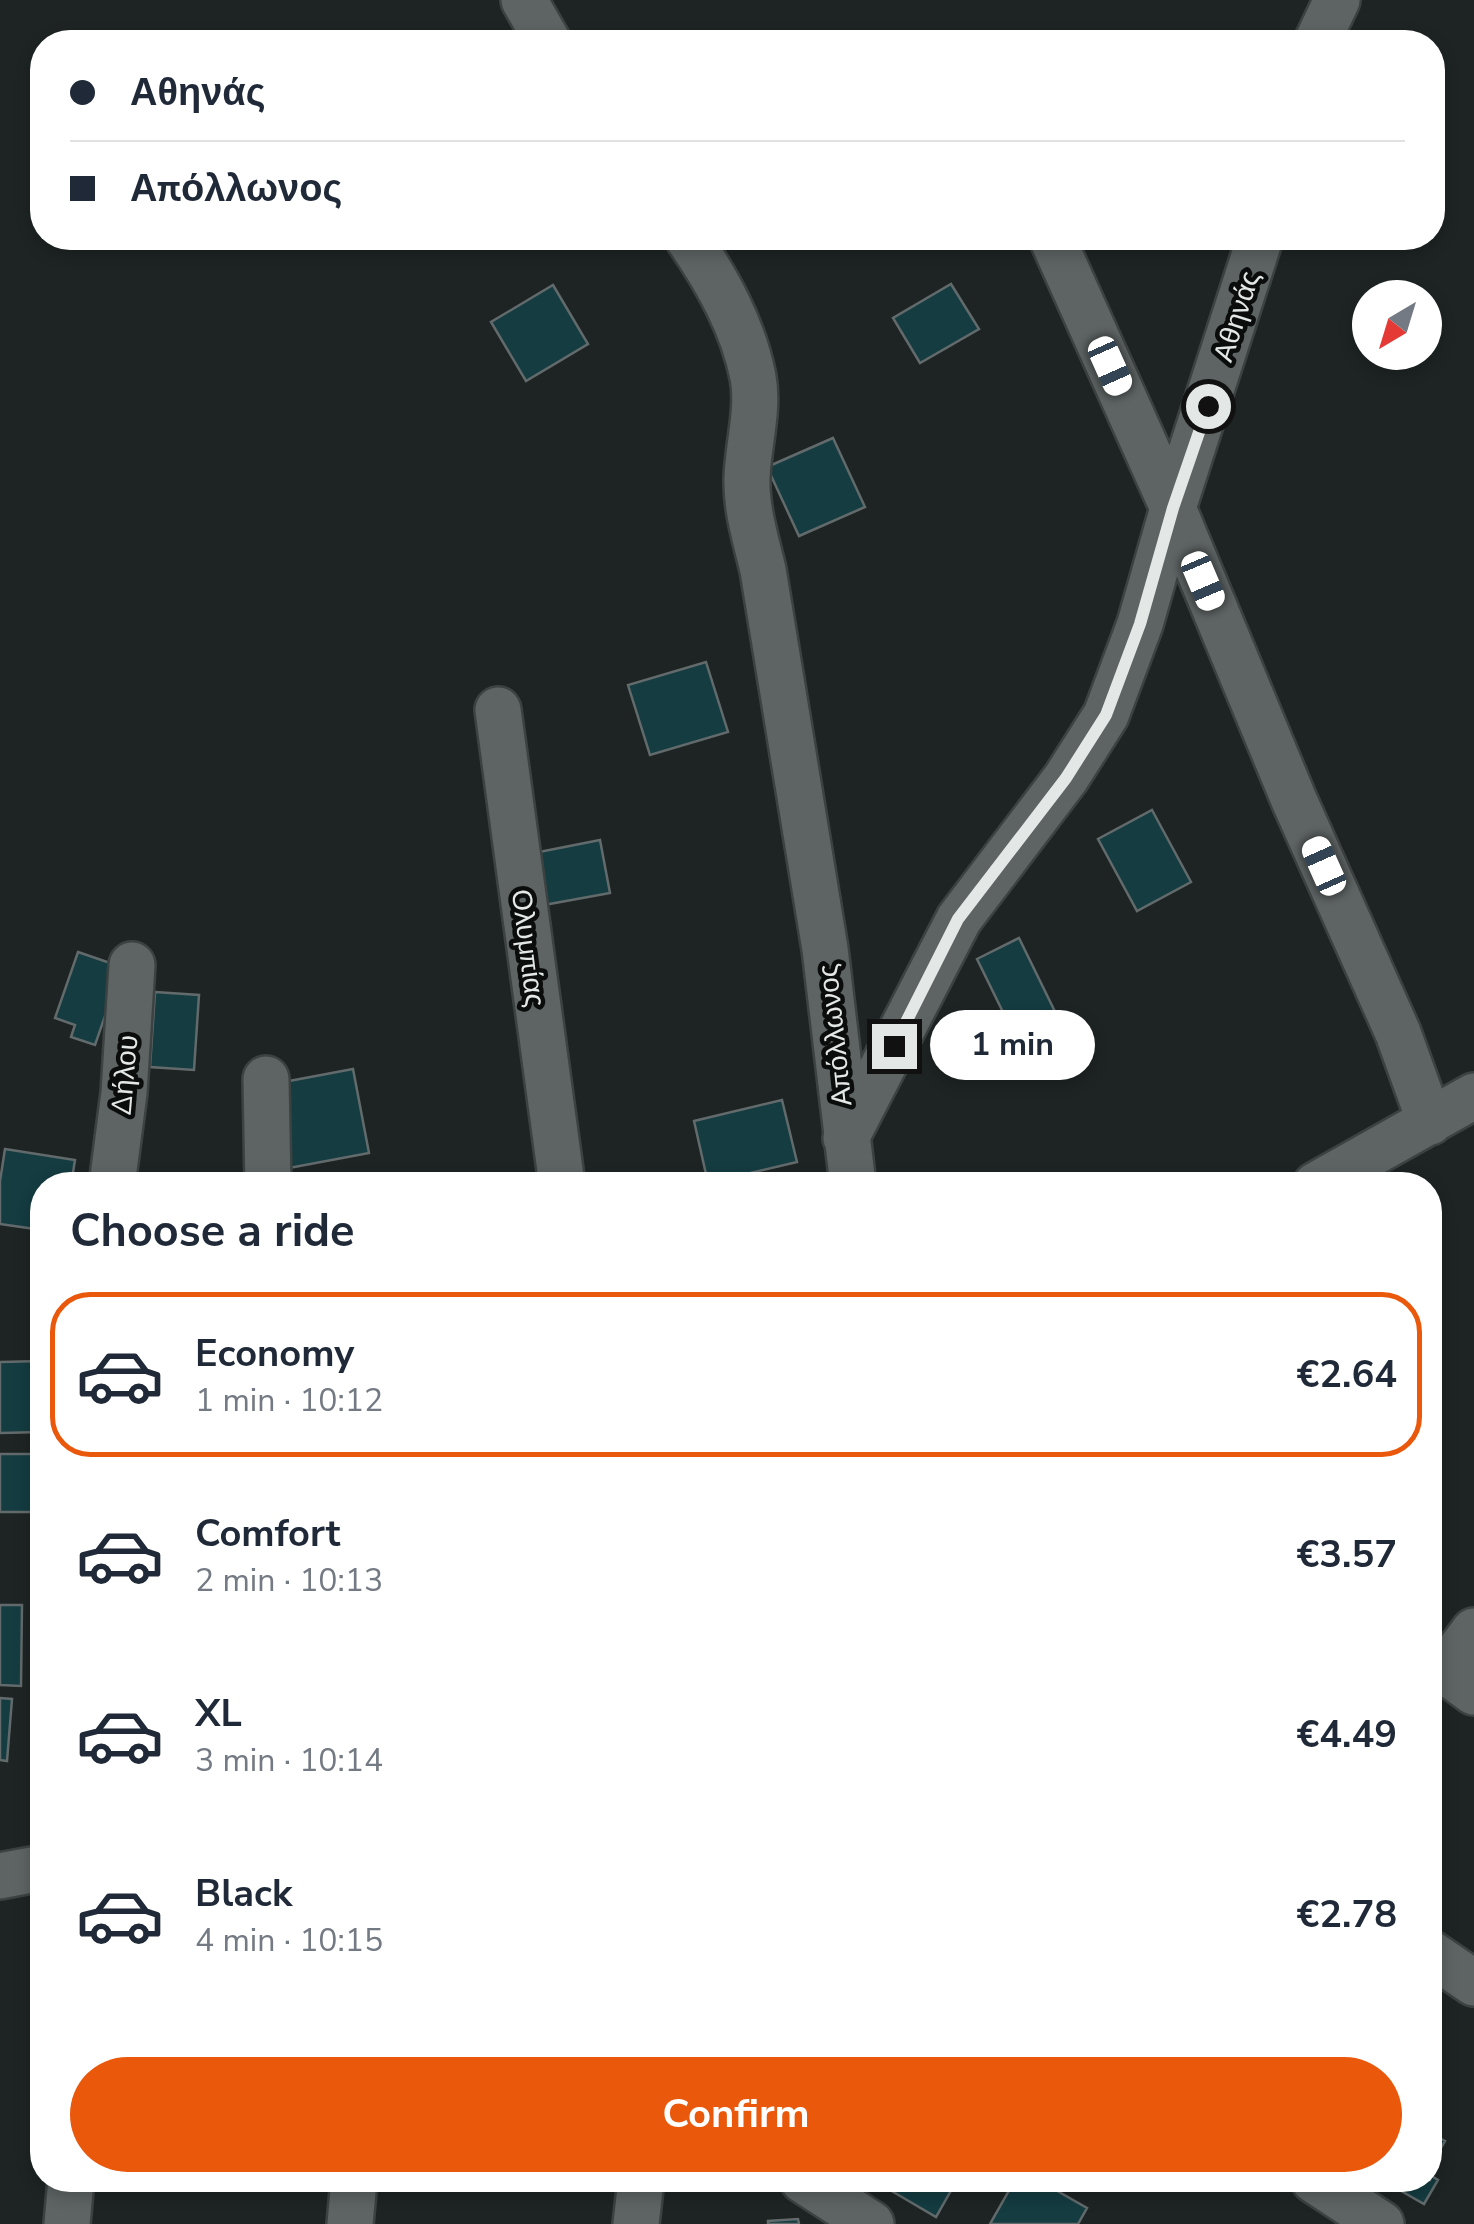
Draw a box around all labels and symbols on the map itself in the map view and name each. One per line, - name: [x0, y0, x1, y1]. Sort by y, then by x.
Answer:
- street label: Αθηνάς: [1204, 266, 1269, 367]
- north arrow: [1352, 280, 1442, 370]
- car: [1084, 332, 1136, 400]
- route start: [1186, 384, 1231, 429]
- car: [1177, 548, 1229, 614]
- car: [1298, 832, 1350, 900]
- street label: Ολυμπίας: [502, 887, 554, 1009]
- street label: Απόλλωνος: [809, 962, 861, 1108]
- callout: 1 min: [929, 1011, 1094, 1081]
- route end: [872, 1024, 917, 1069]
- street label: Δήλου: [103, 1033, 147, 1117]

